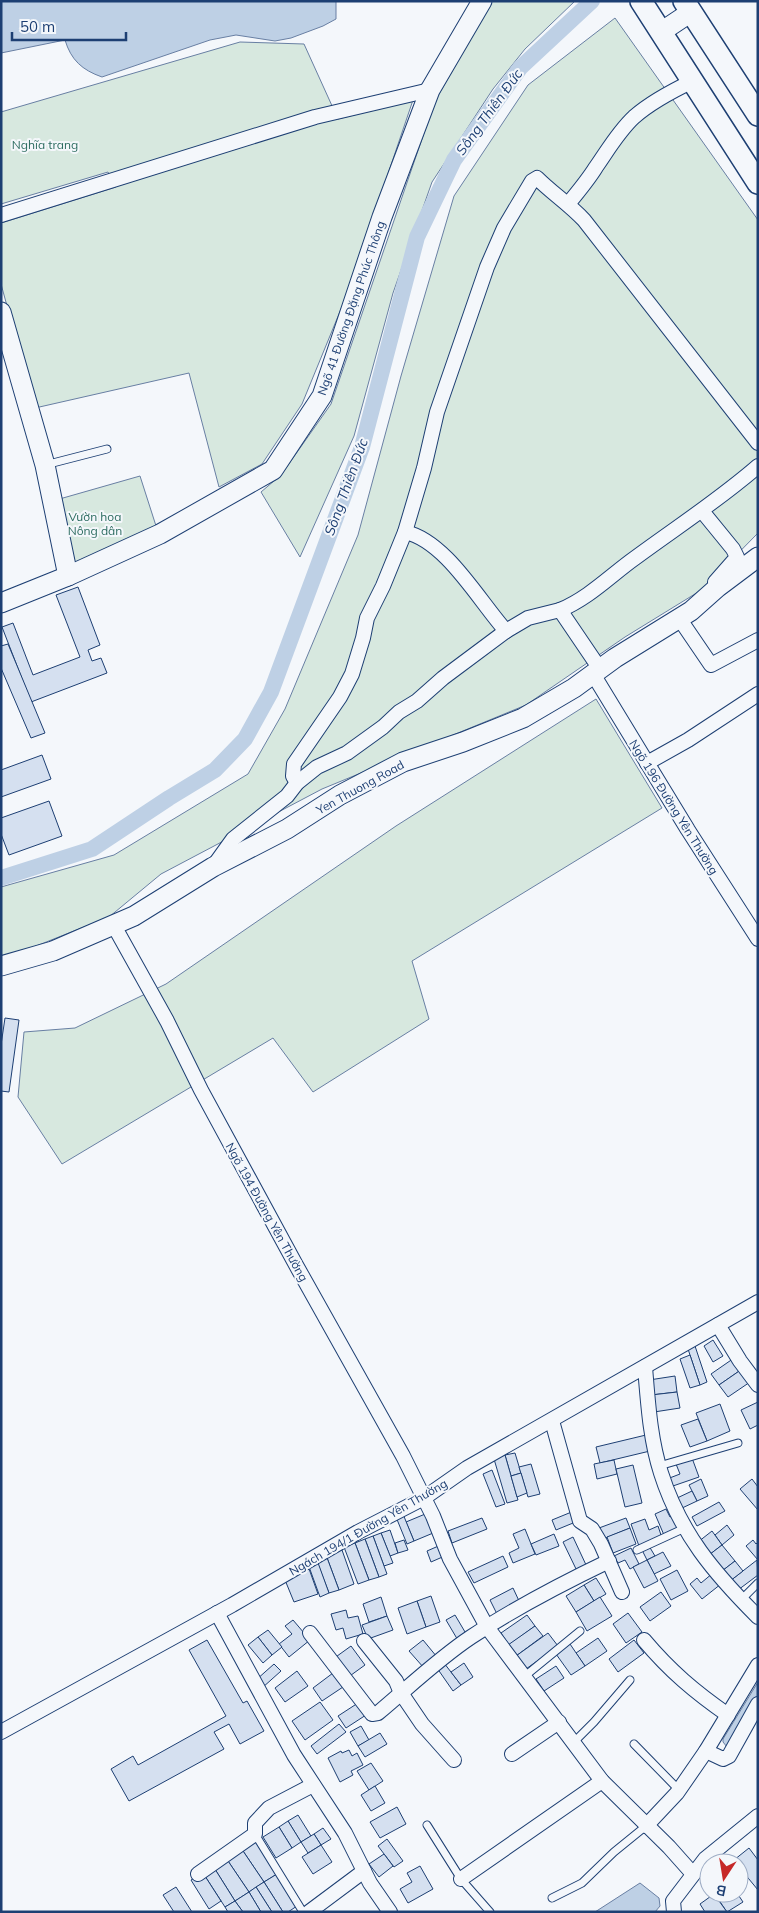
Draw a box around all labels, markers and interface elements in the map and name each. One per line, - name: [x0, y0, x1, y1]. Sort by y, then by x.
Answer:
- scale bar: [12, 10, 126, 42]
- text: 50 m: [20, 17, 55, 36]
- water label: Sông Thiên Đức: [452, 65, 526, 159]
- park label: Nghĩa trang: [12, 137, 78, 152]
- street label: Ngõ 41 Đường Đặng Phúc Thông: [314, 219, 388, 397]
- water label: Sông Thiên Đức: [320, 436, 372, 538]
- park label: Vườn hoa Nông dân: [68, 509, 122, 538]
- street label: Ngõ 196 Đường Yên Thường: [626, 737, 722, 877]
- street label: Yen Thuong Road: [313, 757, 406, 818]
- street label: Ngõ 194 Đường Yên Thường: [223, 1140, 311, 1284]
- street label: Ngách 194/1 Đường Yên Thường: [286, 1475, 450, 1579]
- north arrow: [699, 1853, 749, 1903]
- text: B: [714, 1881, 728, 1901]

